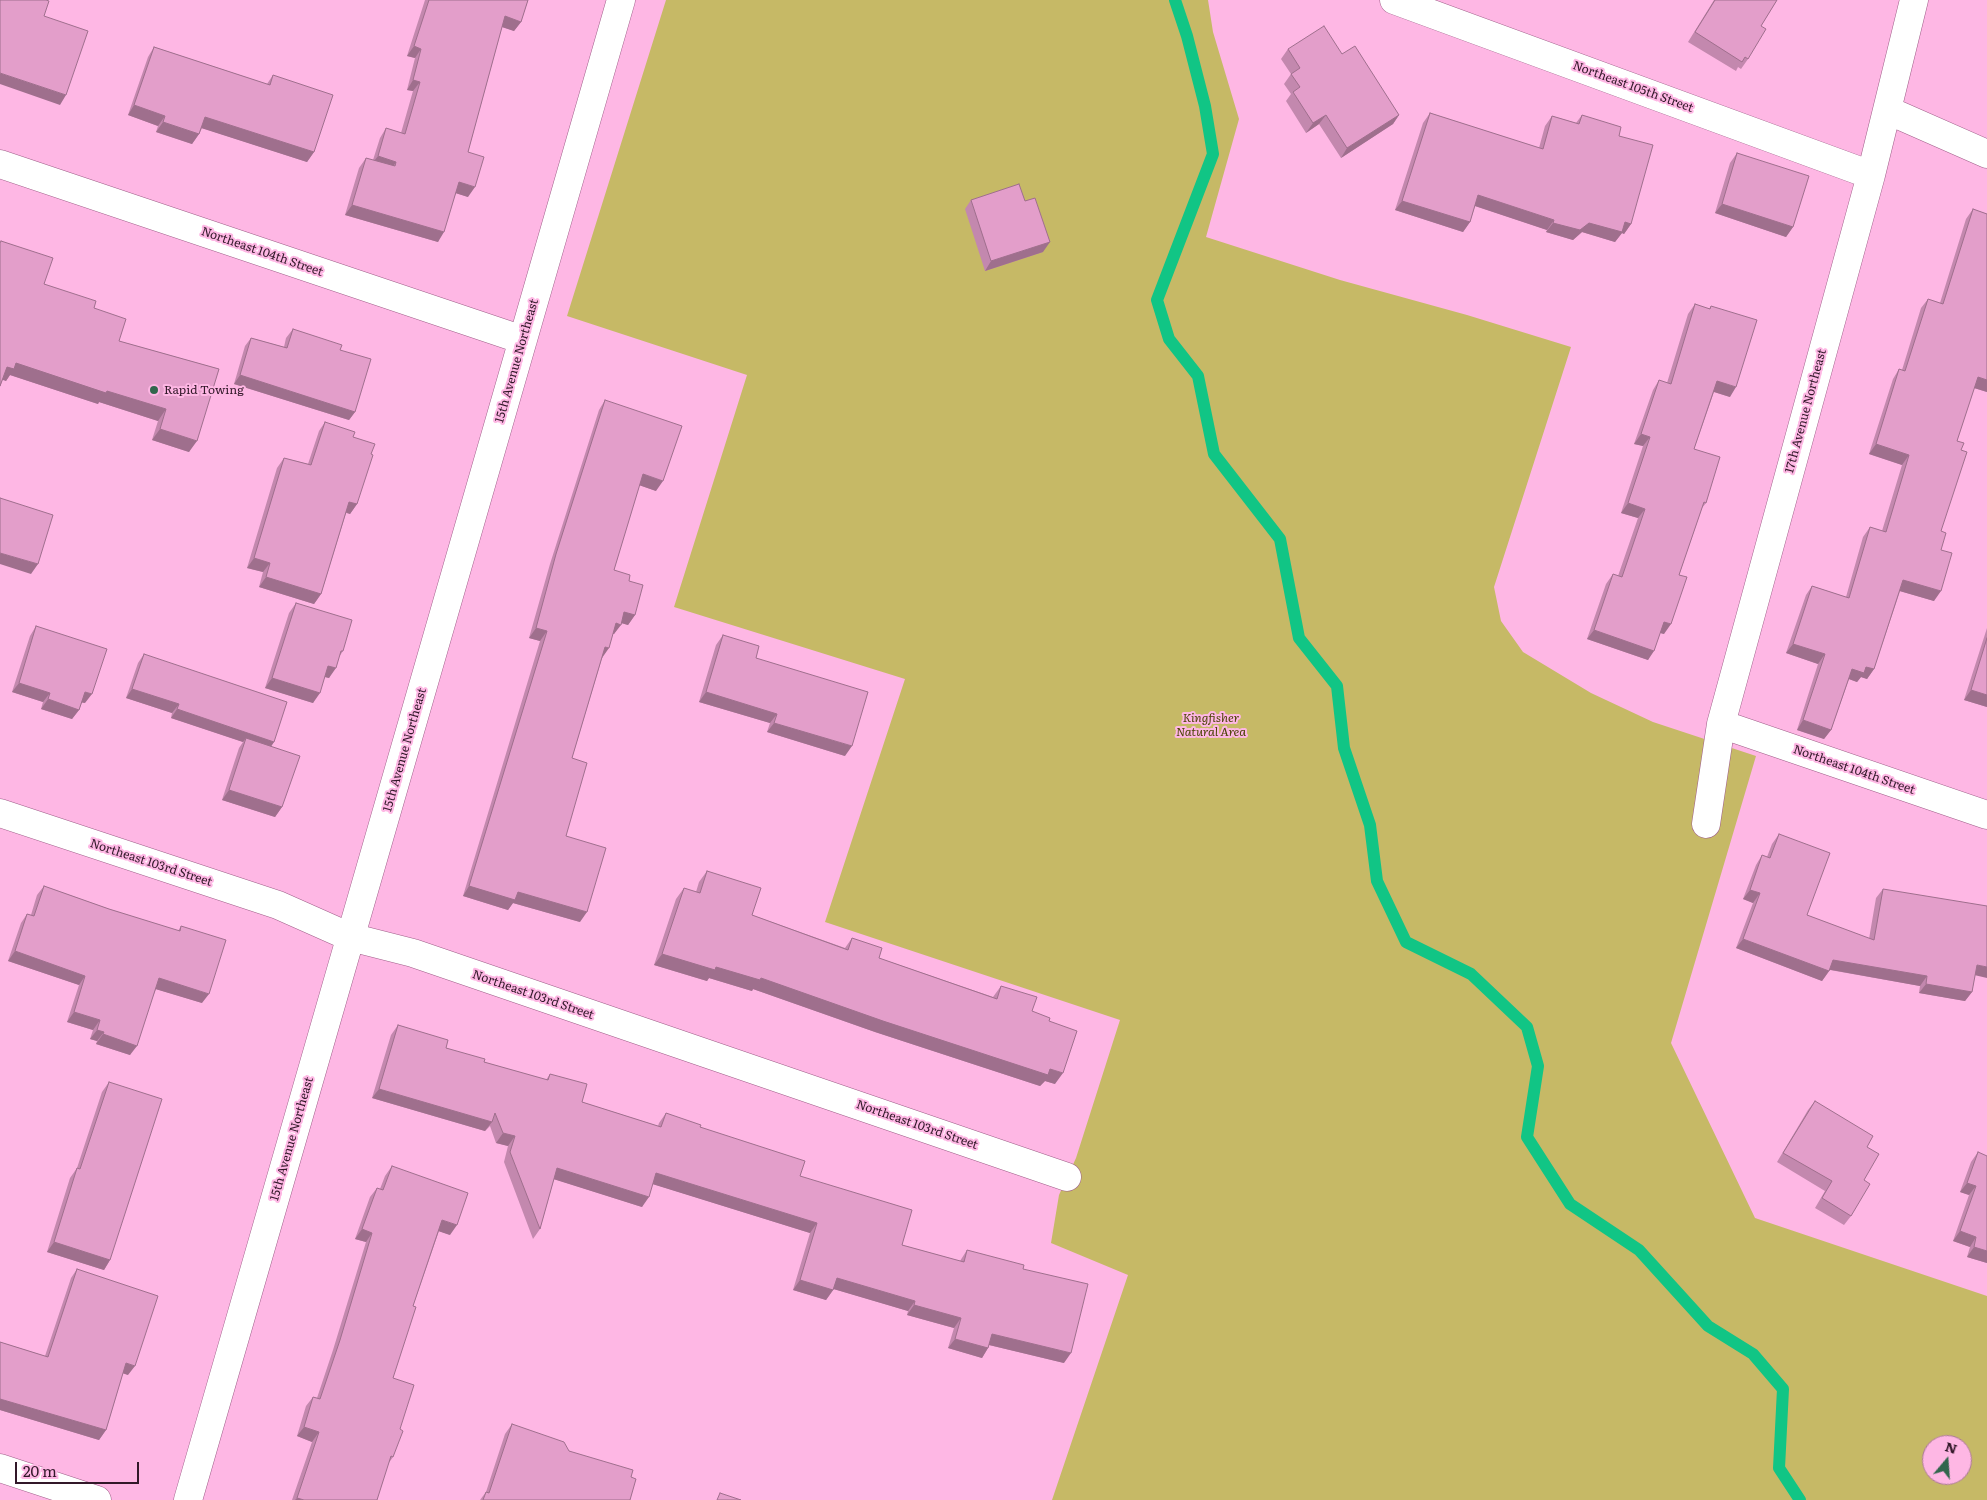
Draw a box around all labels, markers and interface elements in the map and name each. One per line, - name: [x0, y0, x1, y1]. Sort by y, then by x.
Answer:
- street label: Northeast 105th Street: [1571, 58, 1695, 116]
- street label: Northeast 104th Street: [199, 224, 325, 280]
- street label: 15th Avenue Northeast: [492, 297, 542, 425]
- street label: 17th Avenue Northeast: [1783, 347, 1829, 475]
- place label: Rapid Towing: [164, 383, 244, 397]
- marker: Rapid Towing: [148, 384, 160, 396]
- street label: 15th Avenue Northeast: [380, 686, 430, 814]
- park label: Kingfisher Natural Area: [1176, 711, 1246, 739]
- street label: Northeast 104th Street: [1791, 742, 1917, 798]
- street label: Northeast 103rd Street: [88, 836, 214, 890]
- street label: Northeast 103rd Street: [470, 967, 596, 1023]
- street label: 15th Avenue Northeast: [267, 1075, 317, 1203]
- street label: Northeast 103rd Street: [854, 1097, 980, 1153]
- north arrow: [1922, 1435, 1972, 1485]
- text: N: [1943, 1435, 1960, 1458]
- scale bar: [18, 1452, 141, 1484]
- text: 20 m: [23, 1459, 57, 1482]

